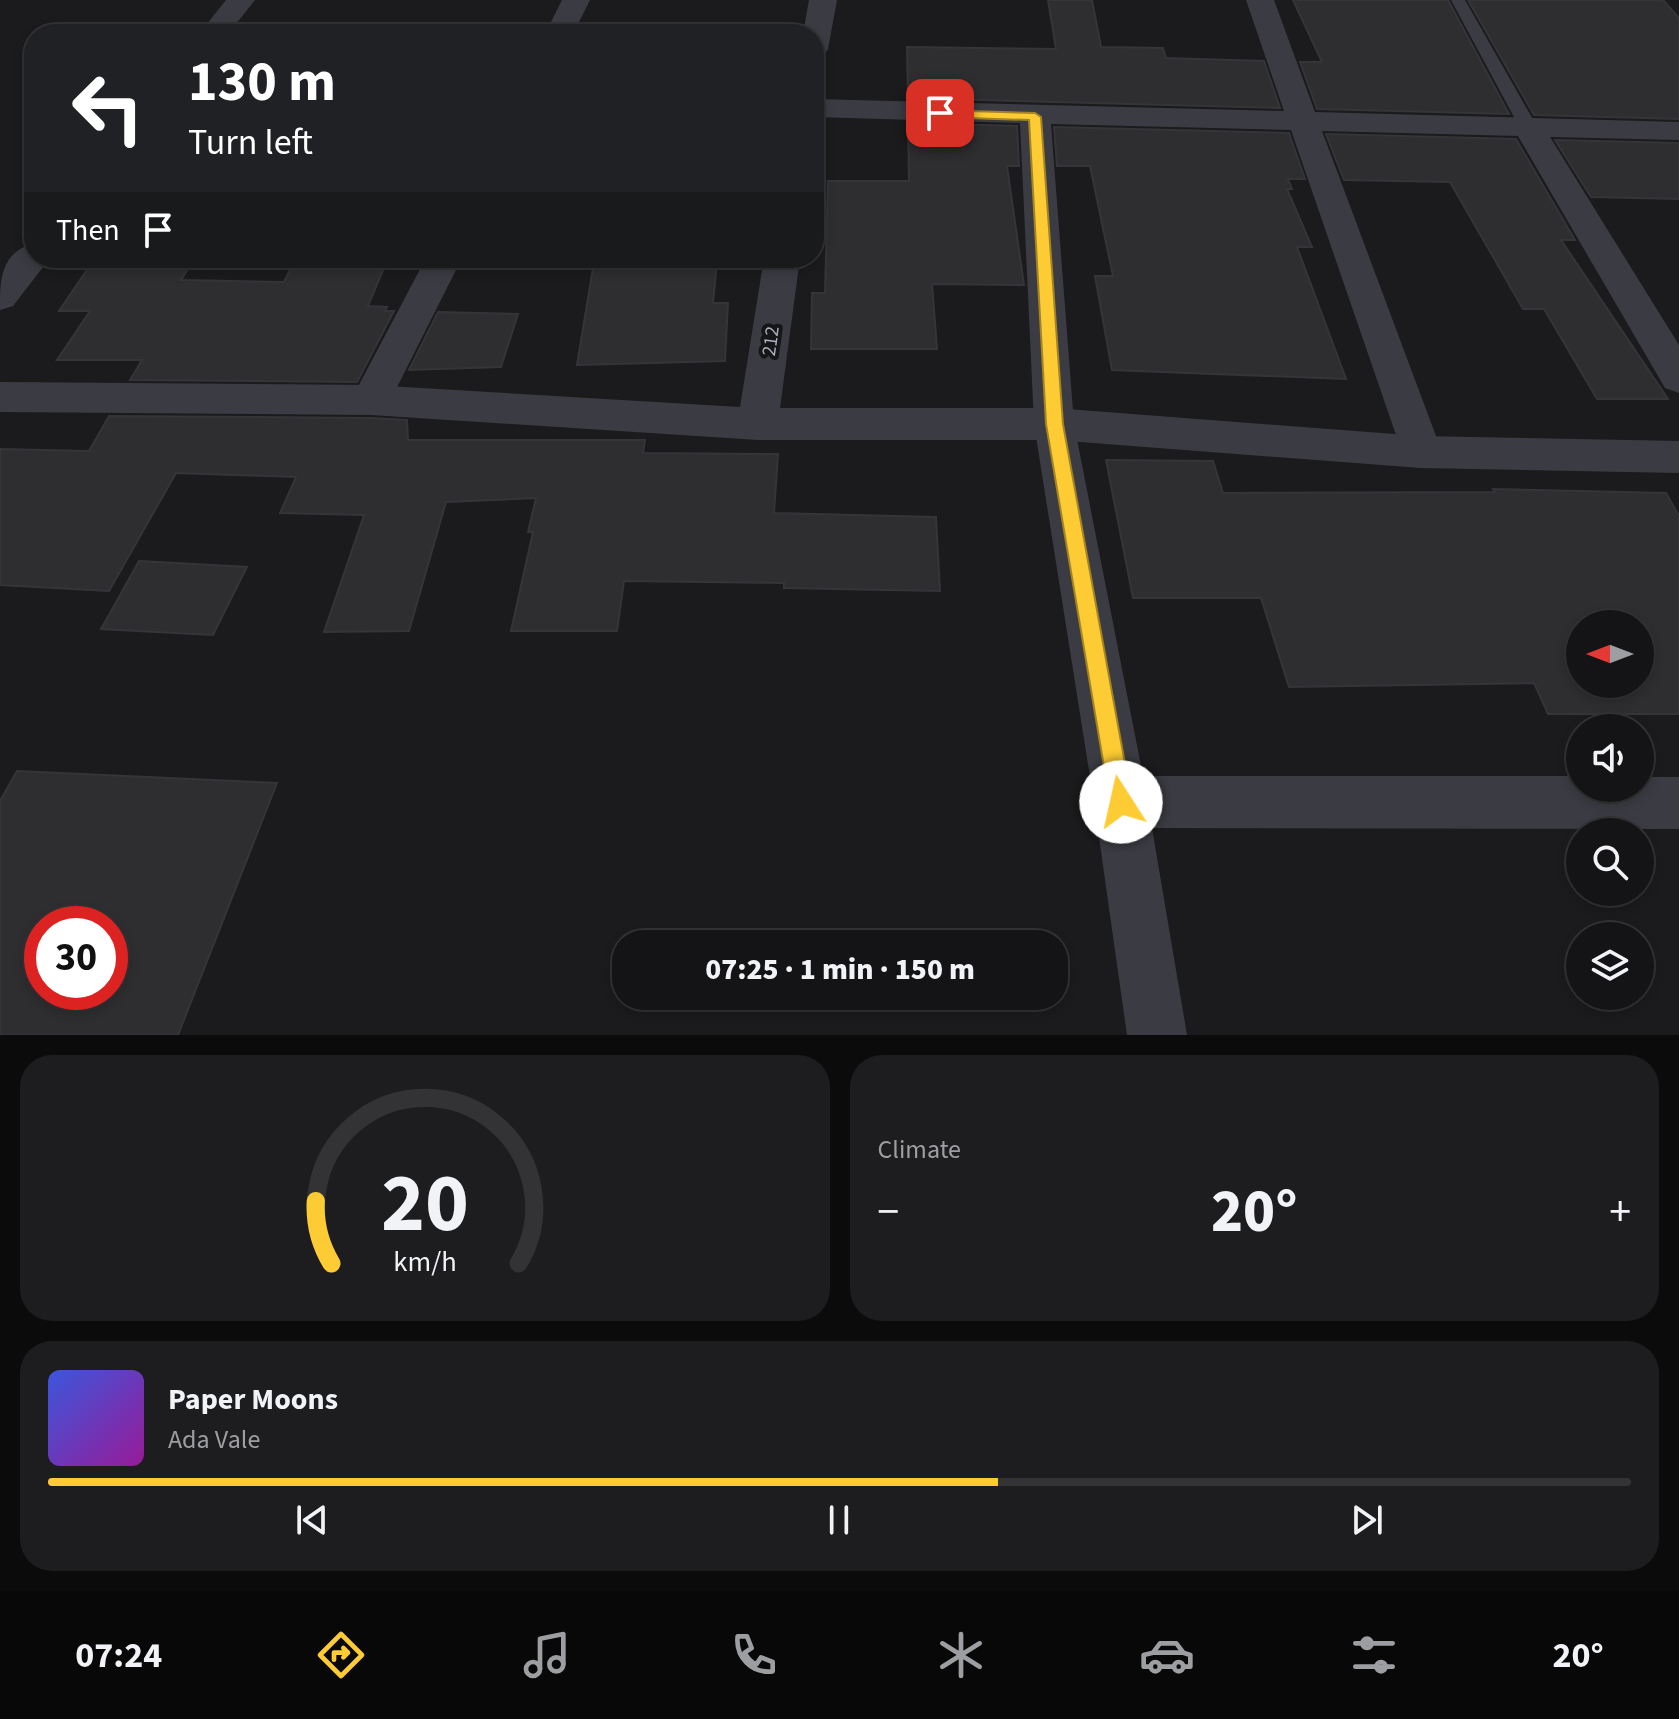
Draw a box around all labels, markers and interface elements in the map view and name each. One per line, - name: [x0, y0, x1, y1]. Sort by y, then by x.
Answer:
- text: 130 m: [188, 43, 336, 122]
- icon: left: [56, 56, 160, 160]
- pin: [906, 79, 974, 147]
- icon: arrive: [918, 91, 962, 135]
- text: Turn left: [188, 117, 313, 168]
- icon: arrive: [136, 208, 180, 252]
- text: Then: [56, 209, 120, 252]
- street label: 212: [755, 324, 787, 358]
- north arrow: [1566, 610, 1654, 698]
- map controls: [1566, 610, 1654, 1010]
- button: sound: [1566, 714, 1654, 802]
- position arrow: [1079, 760, 1163, 844]
- button: search: [1566, 818, 1654, 906]
- speed limit sign: 30: [24, 906, 128, 1010]
- button: layers: [1566, 922, 1654, 1010]
- text: 07:25 · 1 min · 150 m: [705, 948, 975, 991]
- text: Climate: [878, 1131, 961, 1168]
- text: 20: [381, 1145, 469, 1263]
- text: 20°: [1211, 1170, 1297, 1255]
- text: −: [878, 1181, 899, 1244]
- text: +: [1609, 1181, 1631, 1244]
- text: km/h: [393, 1242, 456, 1282]
- text: Paper Moons: [168, 1378, 338, 1421]
- text: Ada Vale: [168, 1421, 260, 1458]
- icon: previous: [290, 1498, 334, 1542]
- icon: pause: [817, 1498, 861, 1542]
- icon: next: [1345, 1498, 1389, 1542]
- icon: directions: [313, 1627, 369, 1683]
- icon: music: [519, 1627, 575, 1683]
- icon: phone: [726, 1627, 782, 1683]
- icon: climate: [933, 1627, 989, 1683]
- icon: car: [1139, 1627, 1195, 1683]
- icon: filters: [1346, 1627, 1402, 1683]
- text: 07:24: [75, 1630, 162, 1681]
- text: 20°: [1553, 1630, 1604, 1681]

